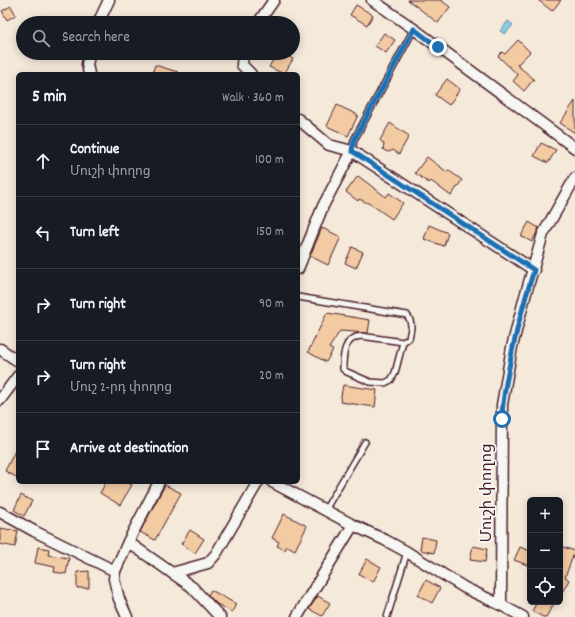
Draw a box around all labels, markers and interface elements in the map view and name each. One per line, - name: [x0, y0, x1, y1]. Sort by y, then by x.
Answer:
- search box: [16, 16, 300, 60]
- icon: search: [30, 27, 52, 49]
- text: Search here: [62, 27, 130, 49]
- route end: [429, 38, 447, 56]
- text: 5 min: [32, 86, 66, 110]
- text: Walk · 360 m: [222, 89, 284, 108]
- text: Continue: [70, 139, 119, 161]
- icon: ahead: [32, 150, 54, 172]
- text: 100 m: [255, 151, 284, 170]
- text: Մուշի փողոց: [70, 163, 151, 182]
- icon: left: [32, 222, 54, 244]
- text: Turn left: [70, 222, 119, 244]
- text: 150 m: [256, 223, 284, 242]
- icon: right: [32, 294, 54, 316]
- text: Turn right: [70, 294, 126, 316]
- text: 90 m: [259, 295, 284, 314]
- text: Turn right: [70, 355, 126, 377]
- icon: right: [32, 366, 54, 388]
- text: 20 m: [259, 367, 284, 386]
- text: Մուշ 2-րդ փողոց: [70, 379, 172, 398]
- route start: [493, 410, 511, 428]
- icon: arrive: [32, 438, 54, 460]
- text: Arrive at destination: [70, 438, 188, 460]
- street label: Մուշի փողոց: [476, 443, 499, 543]
- map controls: [527, 497, 563, 605]
- button: +: [527, 497, 563, 533]
- button: −: [527, 533, 563, 569]
- button: locate: [527, 569, 563, 605]

